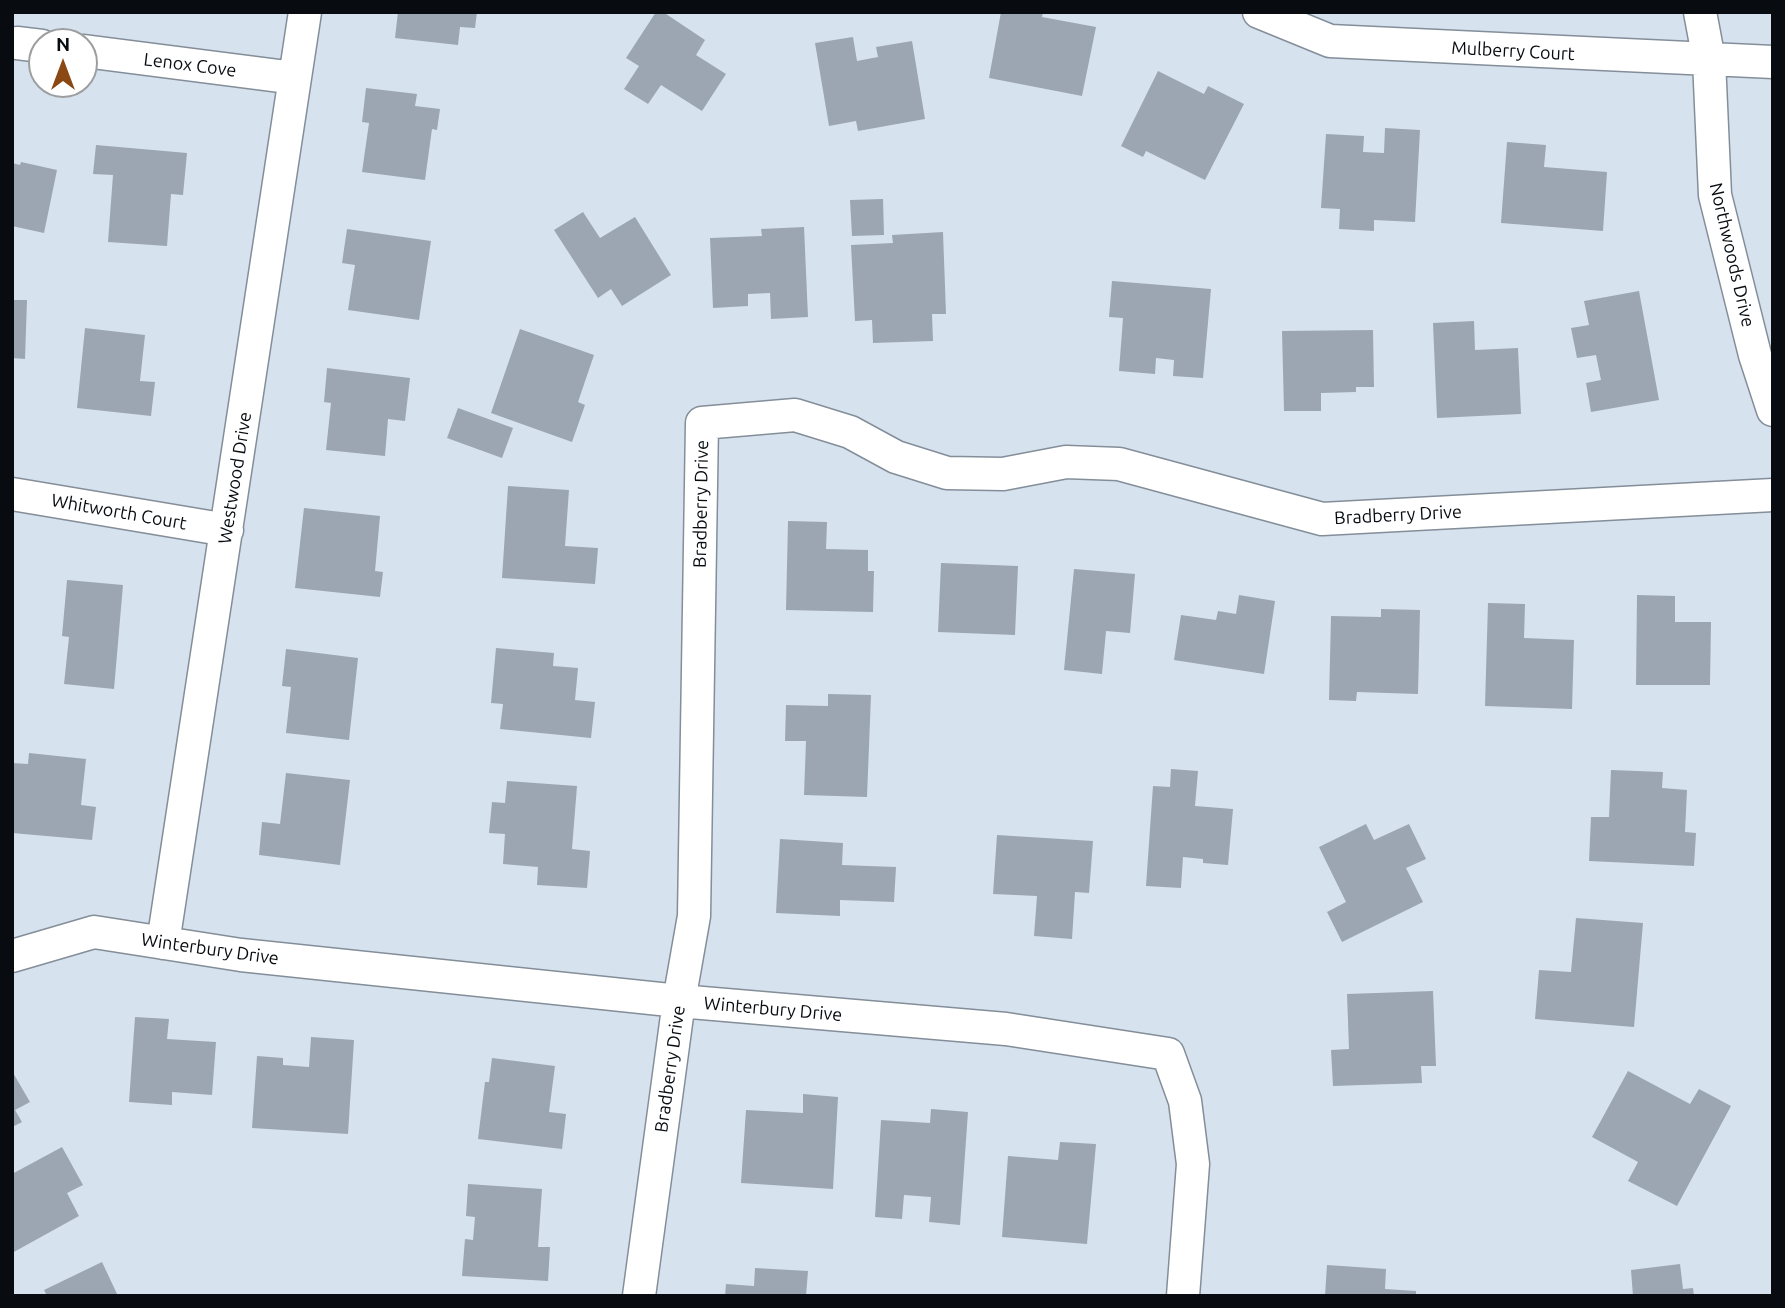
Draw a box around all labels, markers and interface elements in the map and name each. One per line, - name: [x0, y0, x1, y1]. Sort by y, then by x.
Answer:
- north arrow: [28, 28, 98, 98]
- text: N: [56, 33, 70, 55]
- street label: Mulberry Court: [1451, 37, 1575, 65]
- street label: Lenox Cove: [142, 49, 238, 81]
- street label: Northwoods Drive: [1705, 181, 1759, 329]
- street label: Westwood Drive: [214, 410, 256, 546]
- street label: Bradberry Drive: [689, 440, 713, 568]
- street label: Whitworth Court: [50, 489, 188, 535]
- street label: Bradberry Drive: [1334, 501, 1462, 529]
- street label: Winterbury Drive: [140, 929, 280, 969]
- street label: Winterbury Drive: [703, 992, 843, 1026]
- street label: Bradberry Drive: [650, 1004, 690, 1134]

